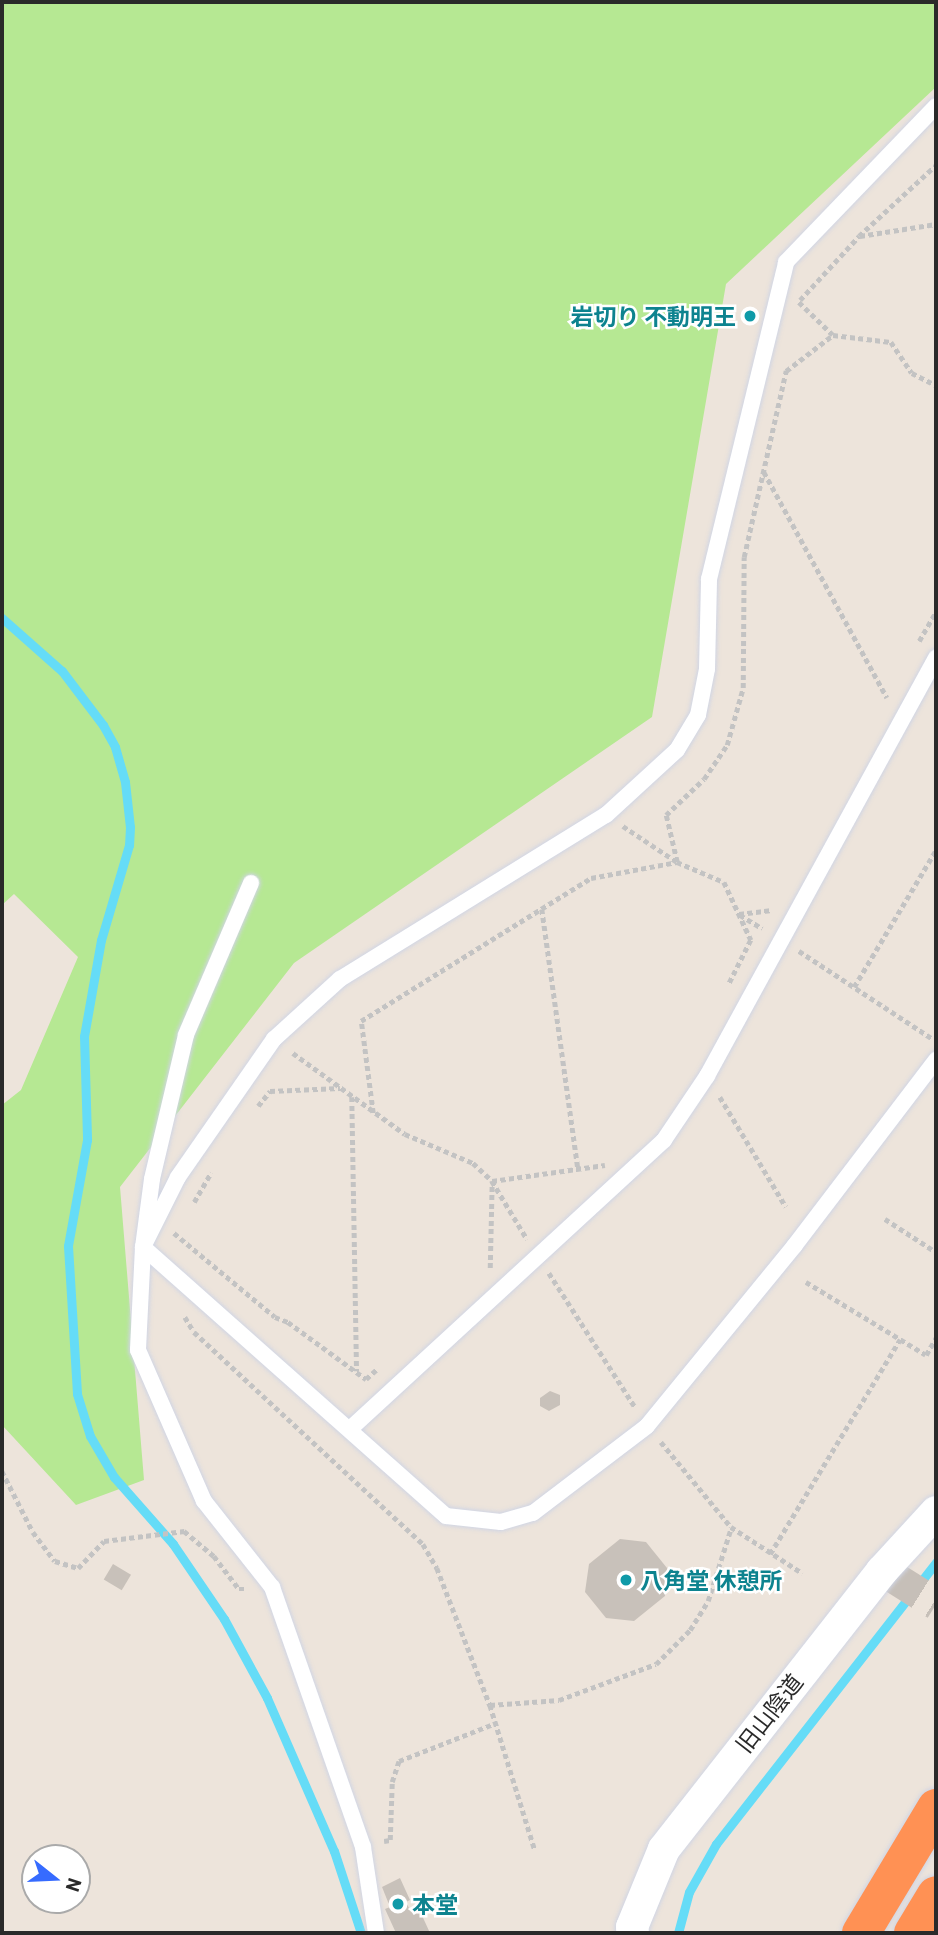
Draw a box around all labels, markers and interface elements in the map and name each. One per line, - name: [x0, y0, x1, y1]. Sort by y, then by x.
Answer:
- place label: 岩切り 不動明王: [570, 302, 736, 330]
- marker: 岩切り 不動明王: [742, 308, 758, 324]
- place label: 八角堂 休憩所: [640, 1566, 783, 1594]
- marker: 八角堂 休憩所: [618, 1572, 634, 1588]
- street label: 旧山陰道: [730, 1668, 808, 1758]
- north arrow: [21, 1844, 91, 1914]
- text: N: [62, 1875, 87, 1895]
- place label: 本堂: [412, 1890, 458, 1918]
- marker: 本堂: [390, 1896, 406, 1912]

